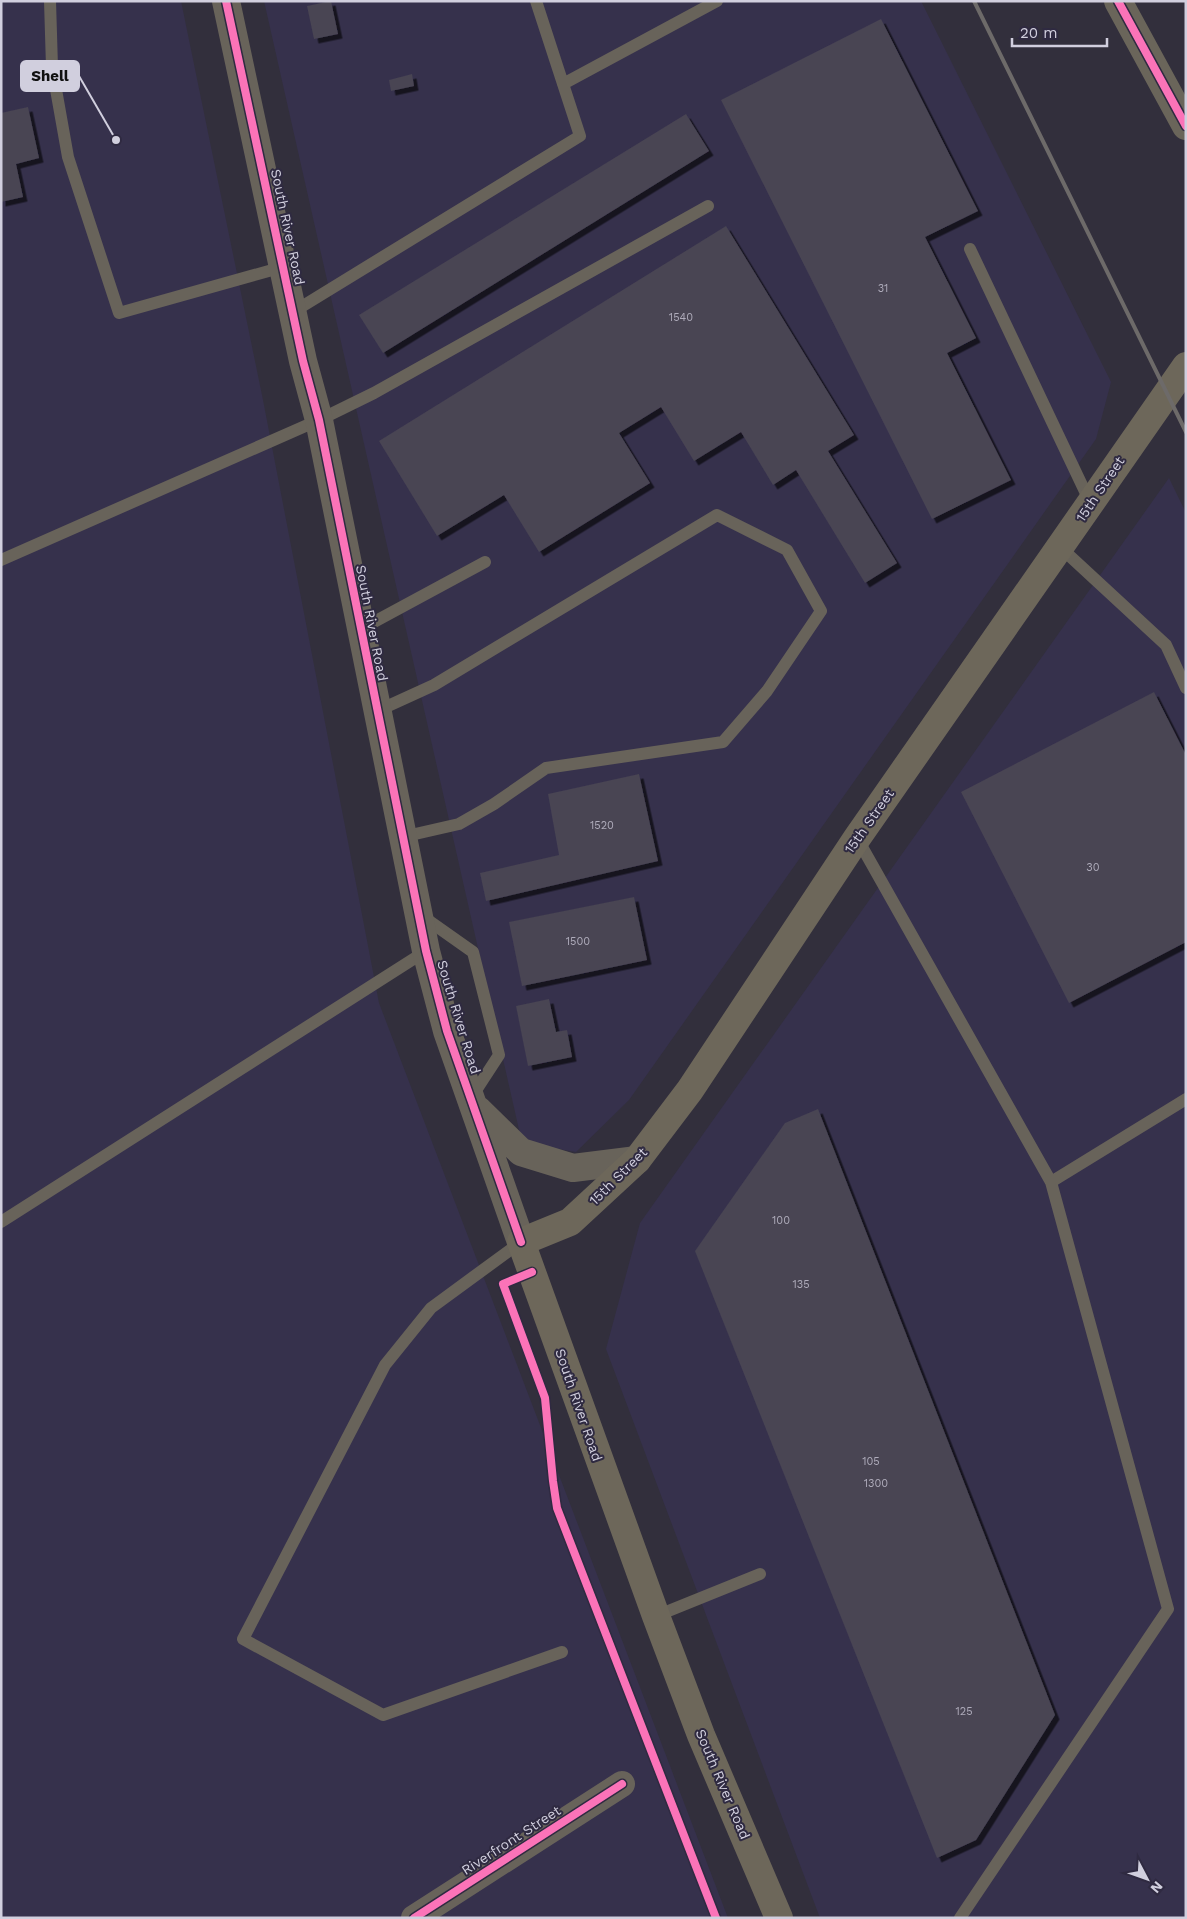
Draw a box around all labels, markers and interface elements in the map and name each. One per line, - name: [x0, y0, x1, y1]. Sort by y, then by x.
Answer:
- scale bar: [1012, 15, 1107, 47]
- text: 20 m: [1020, 24, 1058, 42]
- callout: Shell: [21, 61, 79, 91]
- text: Shell: [31, 67, 69, 85]
- street label: South River Road: [268, 168, 308, 286]
- house number: 31: [878, 282, 888, 295]
- house number: 1540: [669, 311, 693, 324]
- street label: 15th Street: [1072, 453, 1128, 525]
- street label: South River Road: [353, 564, 391, 682]
- street label: 15th Street: [841, 786, 897, 856]
- house number: 1520: [590, 819, 614, 832]
- house number: 30: [1086, 861, 1100, 874]
- house number: 1500: [566, 935, 590, 948]
- street label: South River Road: [434, 958, 484, 1076]
- street label: 15th Street: [586, 1144, 650, 1208]
- house number: 100: [772, 1214, 790, 1227]
- house number: 135: [792, 1278, 810, 1291]
- street label: South River Road: [552, 1347, 606, 1463]
- house number: 105: [862, 1455, 880, 1468]
- house number: 1300: [864, 1477, 888, 1490]
- house number: 125: [955, 1705, 973, 1718]
- street label: South River Road: [693, 1727, 753, 1841]
- street label: Riverfront Street: [459, 1802, 564, 1878]
- north arrow: [1122, 1854, 1172, 1904]
- text: N: [1147, 1878, 1166, 1897]

